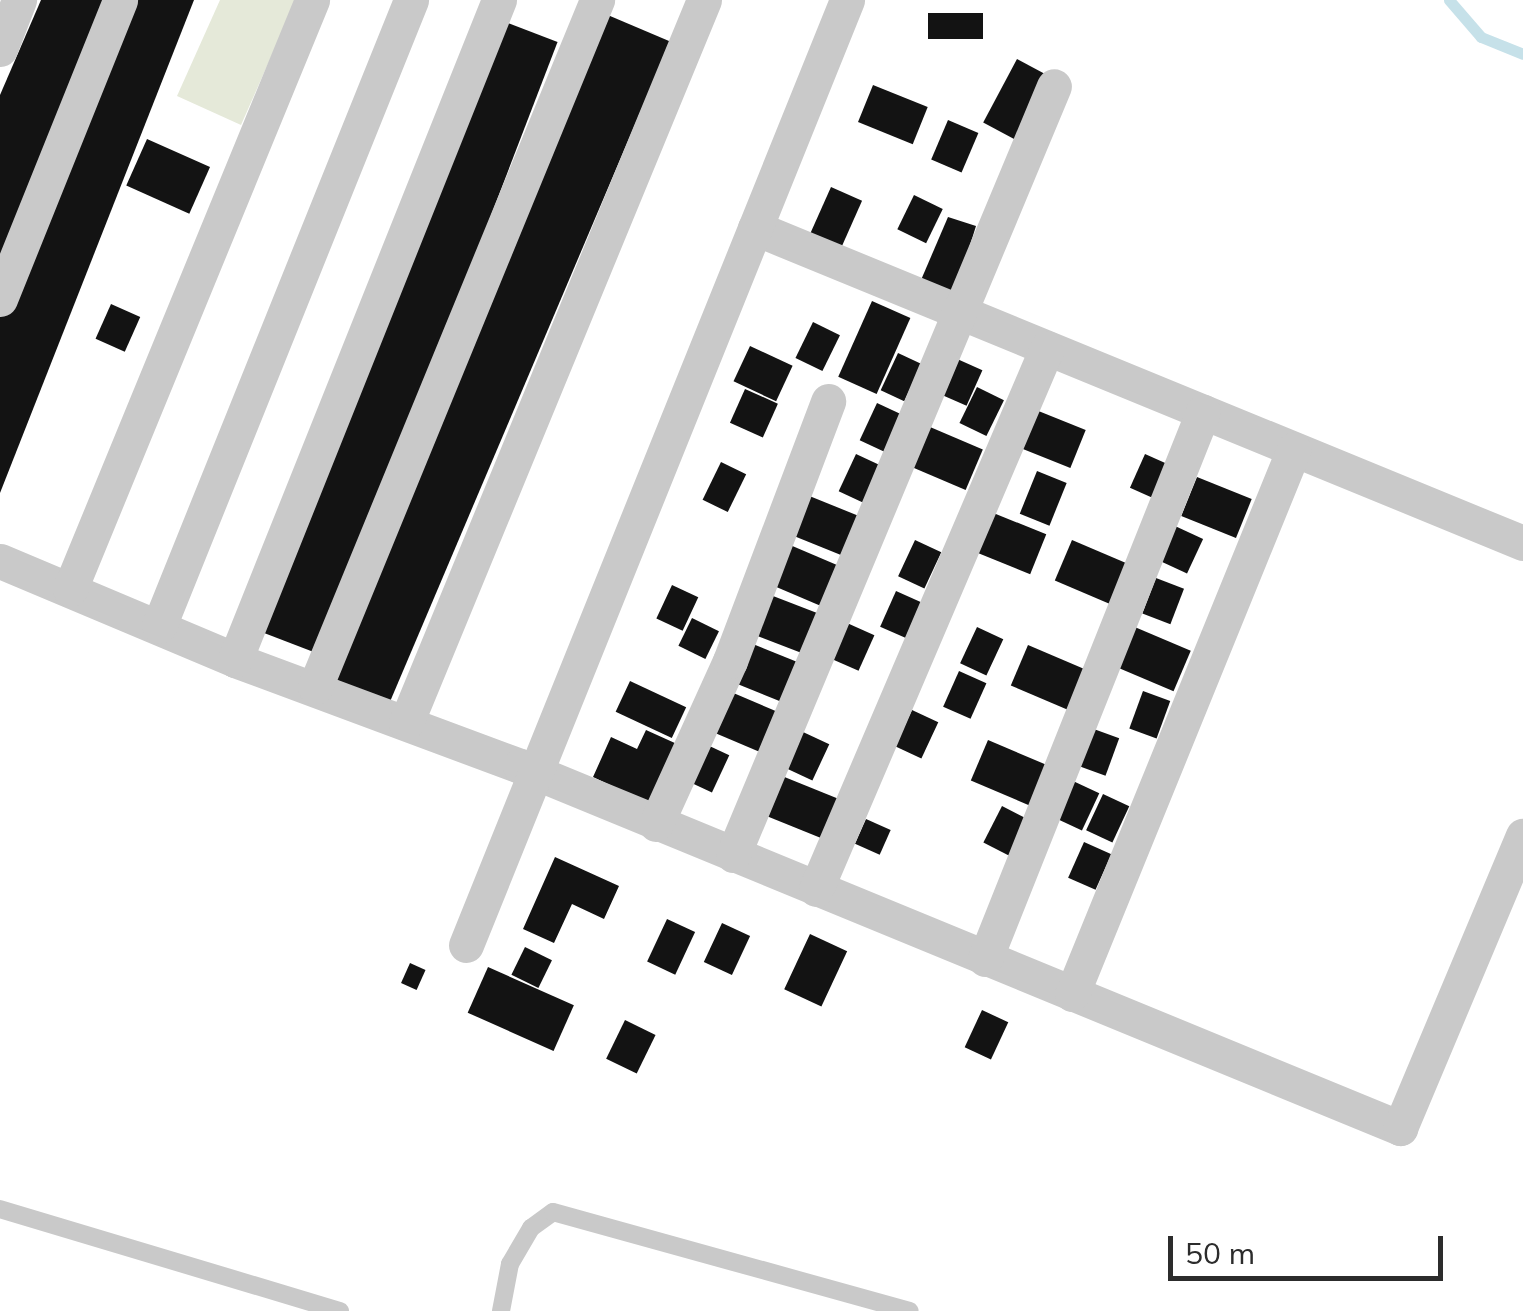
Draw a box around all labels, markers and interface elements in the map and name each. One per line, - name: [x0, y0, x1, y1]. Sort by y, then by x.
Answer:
- scale bar: [1173, 1216, 1448, 1278]
- text: 50 m: [1185, 1234, 1255, 1272]

